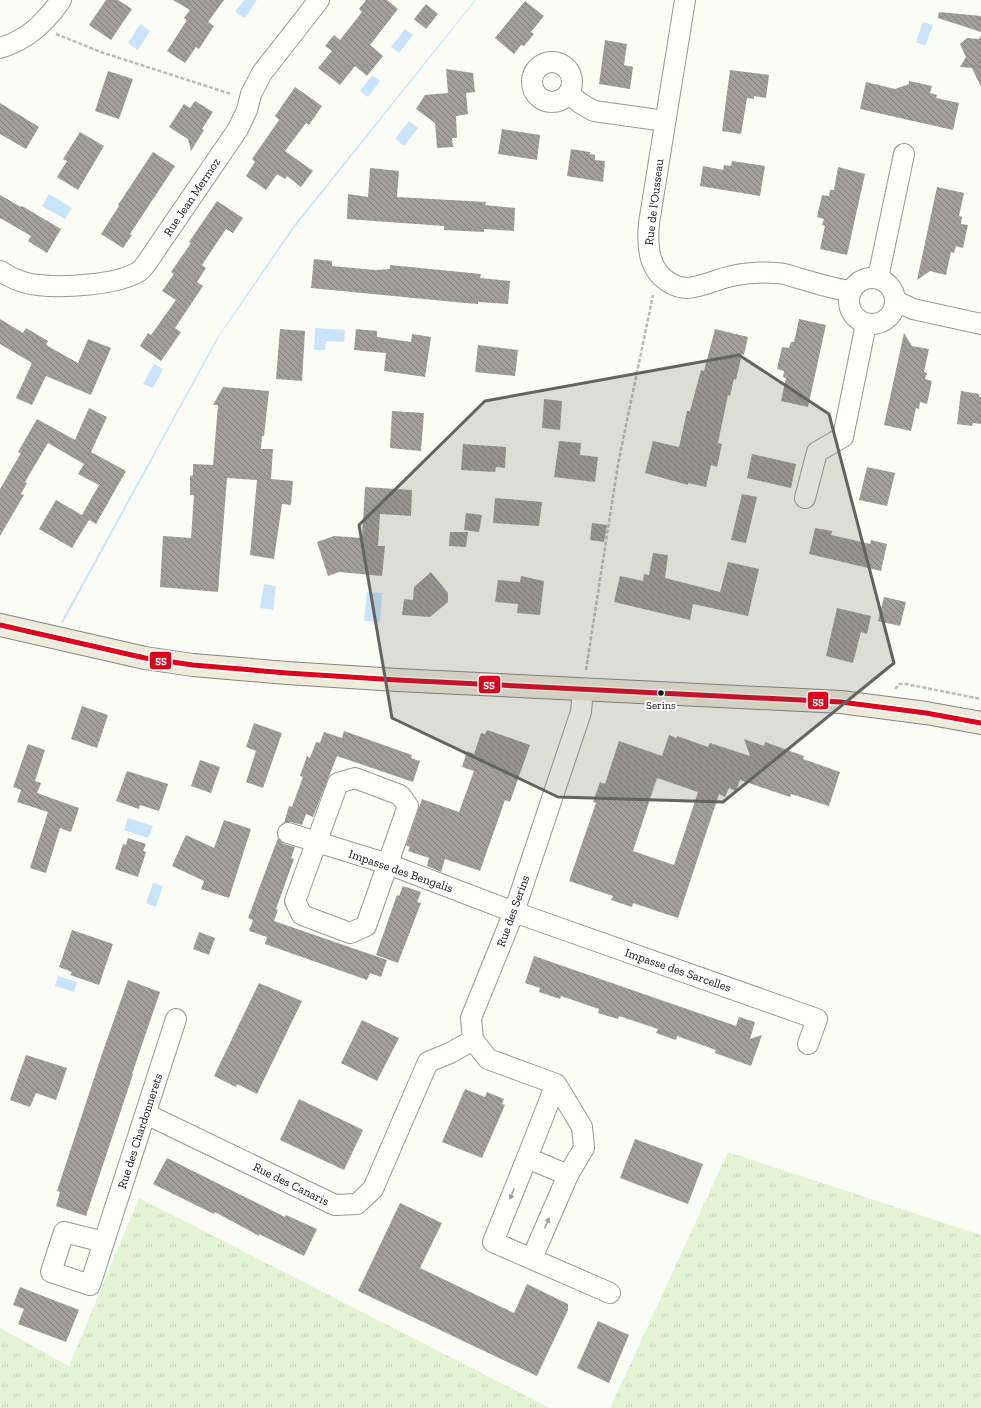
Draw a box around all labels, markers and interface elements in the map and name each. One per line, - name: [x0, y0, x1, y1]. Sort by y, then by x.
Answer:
- street label: Rue Jean Mermoz: [161, 155, 224, 239]
- street label: Rue de l'Ousseau: [642, 158, 666, 246]
- line badge: 55: [149, 651, 172, 670]
- text: 55: [155, 654, 167, 667]
- line badge: 55: [478, 675, 501, 694]
- text: 55: [483, 678, 495, 691]
- marker: Serins: [656, 688, 666, 698]
- line badge: 55: [807, 691, 829, 710]
- text: 55: [812, 695, 824, 708]
- place label: Serins: [646, 699, 676, 712]
- street label: Impasse des Bengalis: [347, 847, 455, 895]
- street label: Rue des Serins: [494, 873, 532, 949]
- street label: Impasse des Sarcelles: [623, 945, 733, 995]
- street label: Rue des Chardonnerets: [115, 1072, 165, 1190]
- street label: Rue des Canaris: [251, 1160, 331, 1208]
- one-way arrow: [509, 1189, 515, 1200]
- one-way arrow: [545, 1216, 551, 1228]

